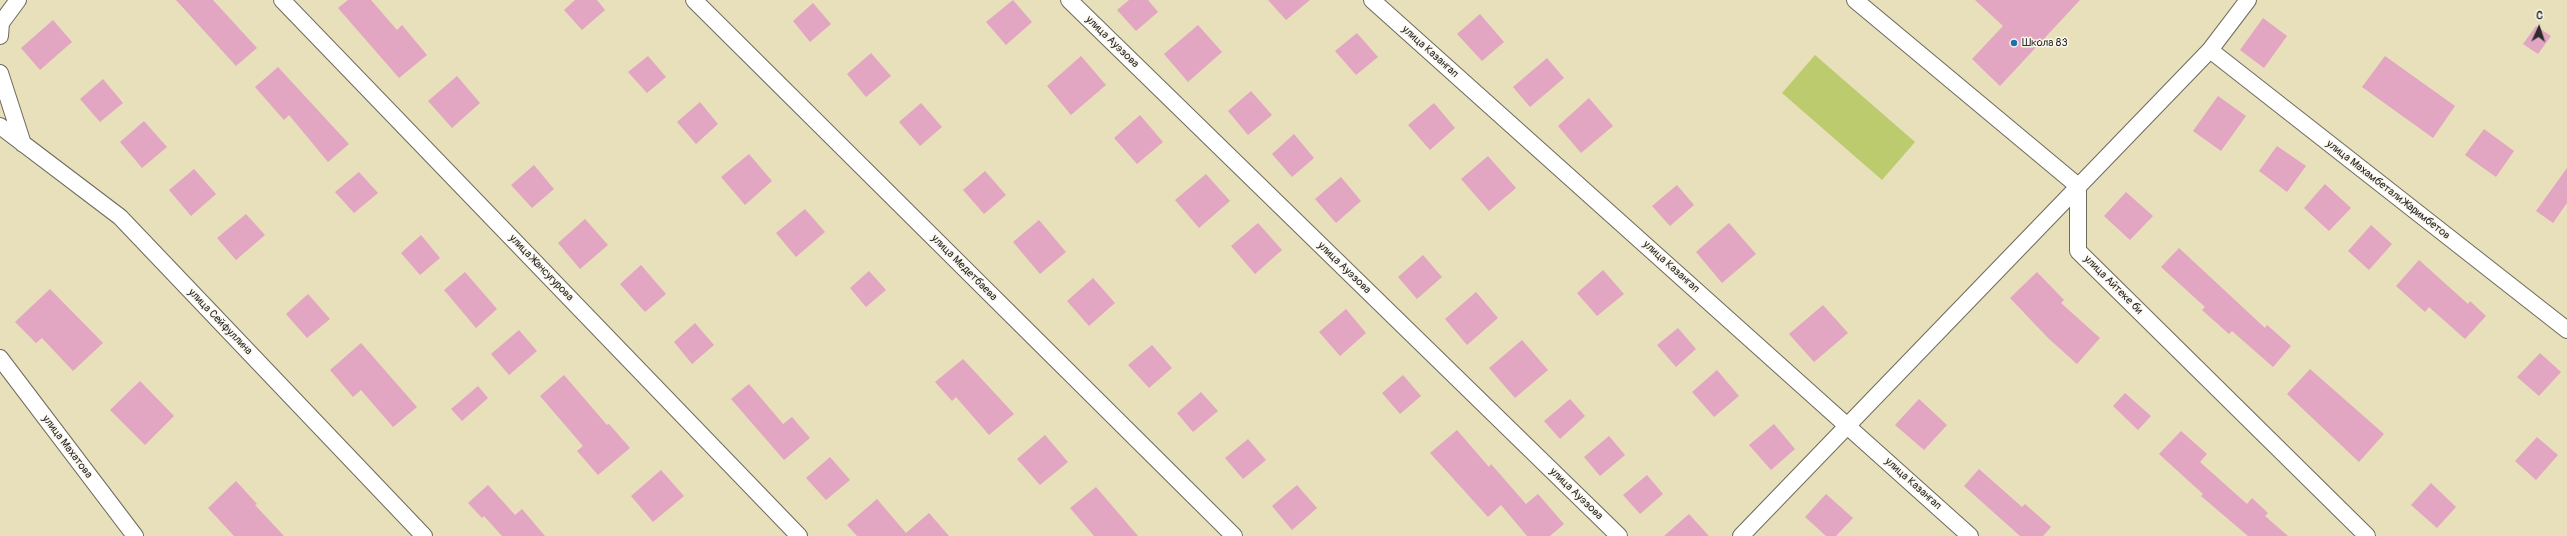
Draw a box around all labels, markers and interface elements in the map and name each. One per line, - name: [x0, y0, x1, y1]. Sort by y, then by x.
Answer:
- north arrow: [2519, 8, 2559, 48]
- text: С: [2536, 9, 2543, 22]
- street label: улица Ауэзова: [1083, 13, 1141, 71]
- street label: улица Казангап: [1399, 23, 1461, 81]
- place label: Школа 83: [2022, 36, 2068, 50]
- marker: Школа 83: [2009, 38, 2019, 48]
- street label: улица Махамбетали Жаримбетов: [2323, 137, 2453, 243]
- street label: улица Жансугурова: [506, 232, 576, 304]
- street label: улица Медетбаева: [928, 232, 1000, 304]
- street label: улица Казангап: [1640, 238, 1702, 296]
- street label: улица Ауэзова: [1315, 239, 1373, 297]
- street label: улица Айтеке би: [2081, 253, 2145, 317]
- street label: улица Сейфуллина: [185, 286, 255, 358]
- street label: улица Махатова: [39, 413, 95, 481]
- street label: улица Казангап: [1882, 455, 1944, 513]
- street label: улица Ауэзова: [1547, 465, 1605, 523]

